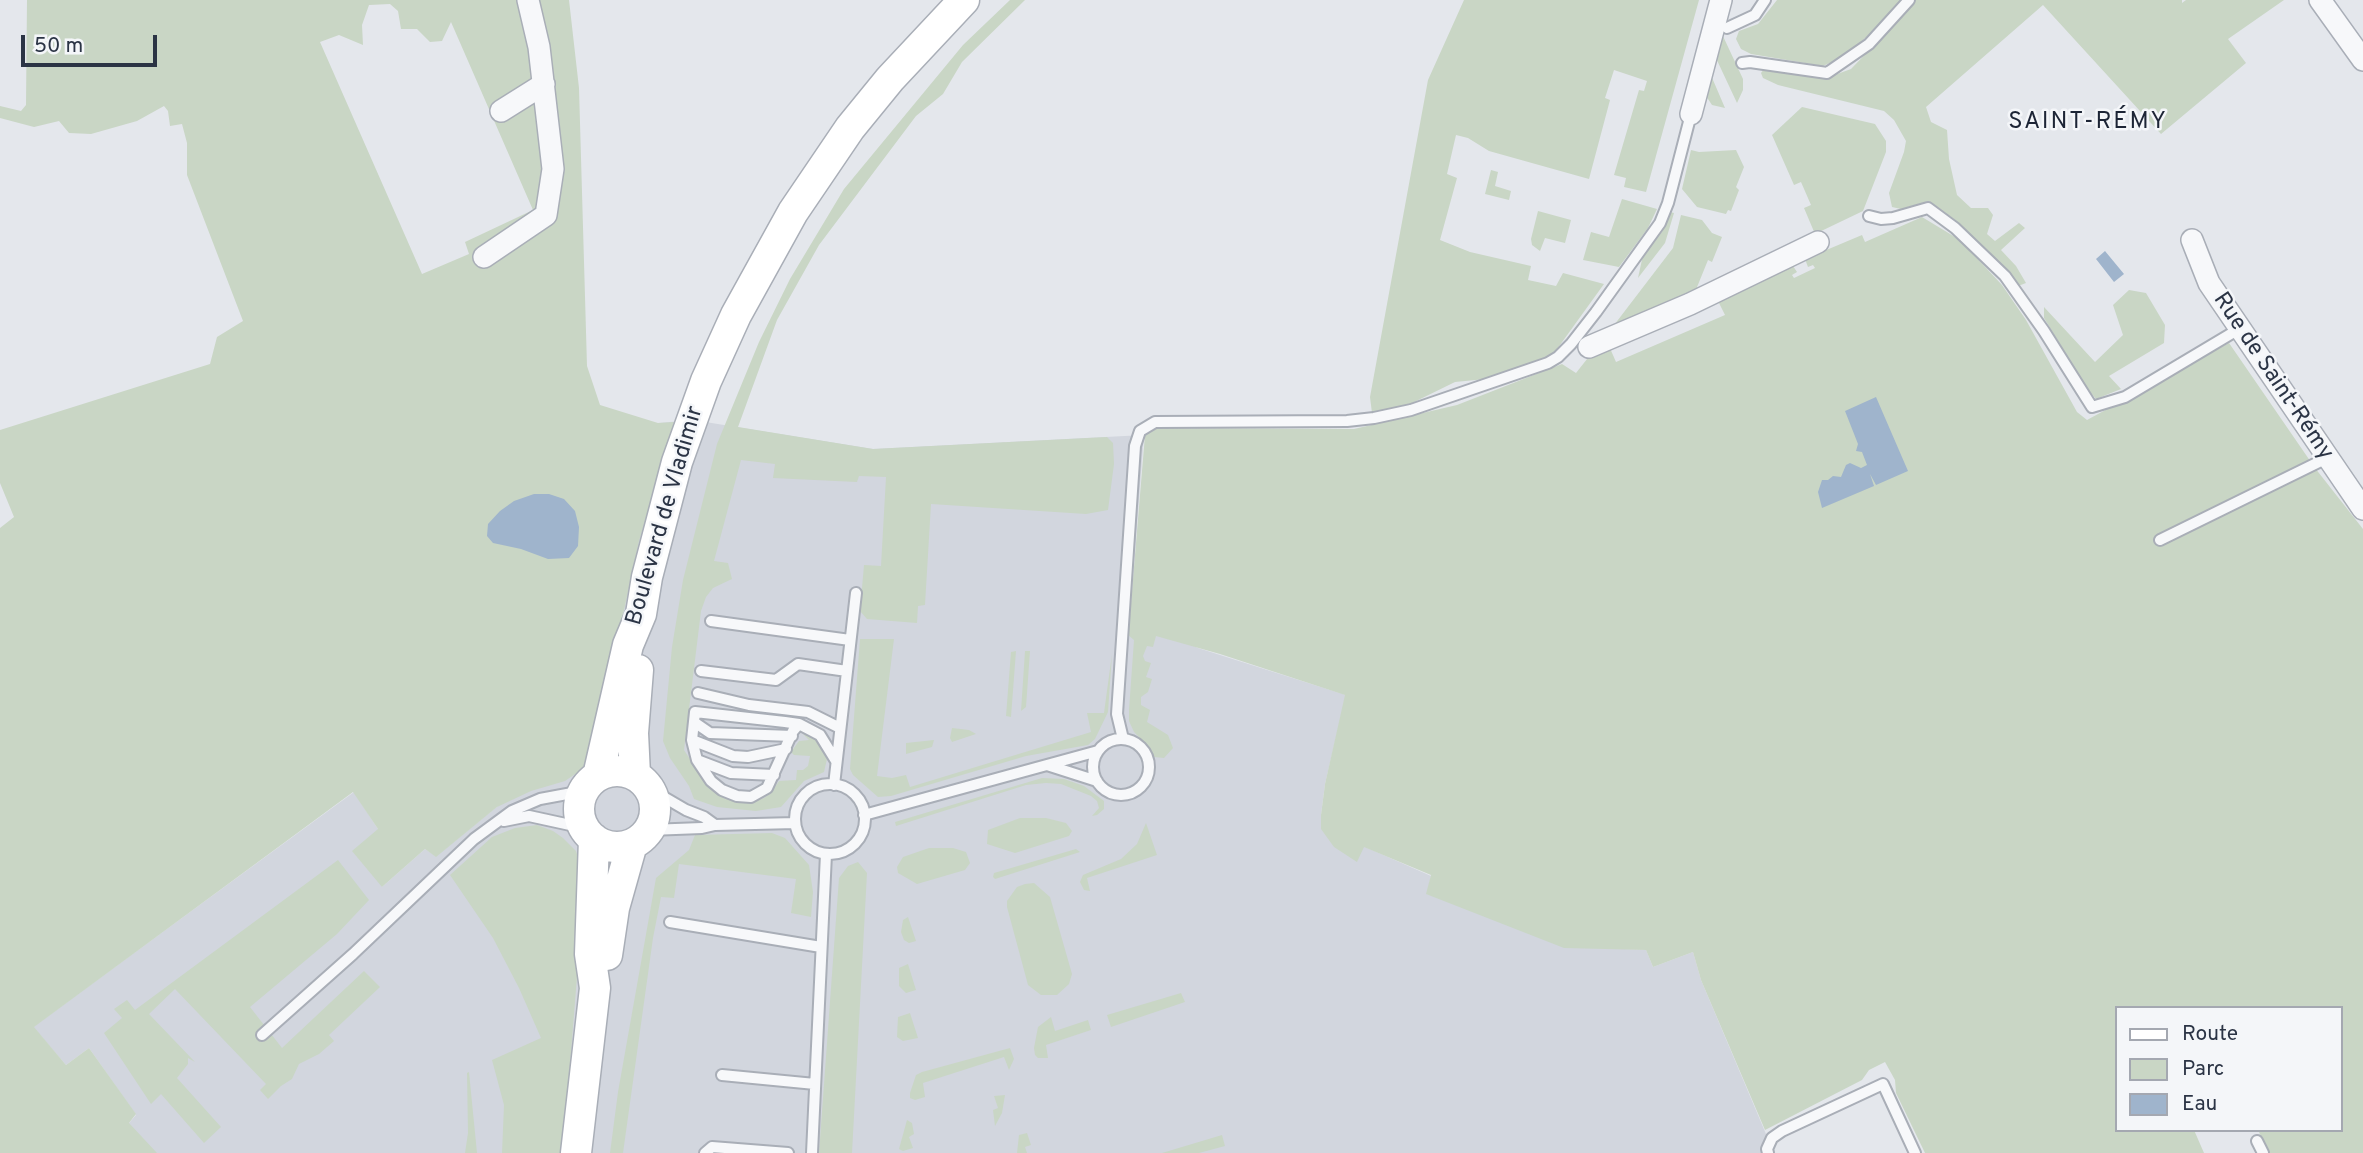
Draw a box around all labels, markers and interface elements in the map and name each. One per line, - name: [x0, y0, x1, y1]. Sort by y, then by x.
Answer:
- scale bar: [24, 21, 161, 65]
- text: 50 m: [34, 33, 83, 60]
- district label: SAINT-RÉMY: [2009, 109, 2167, 137]
- street label: Rue de Saint-Rémy: [2206, 288, 2338, 466]
- street label: Boulevard de Vladimir: [621, 403, 711, 629]
- legend: [2114, 1006, 2342, 1132]
- text: Route: [2182, 1021, 2238, 1048]
- text: Parc: [2182, 1056, 2224, 1083]
- text: Eau: [2182, 1091, 2217, 1118]

